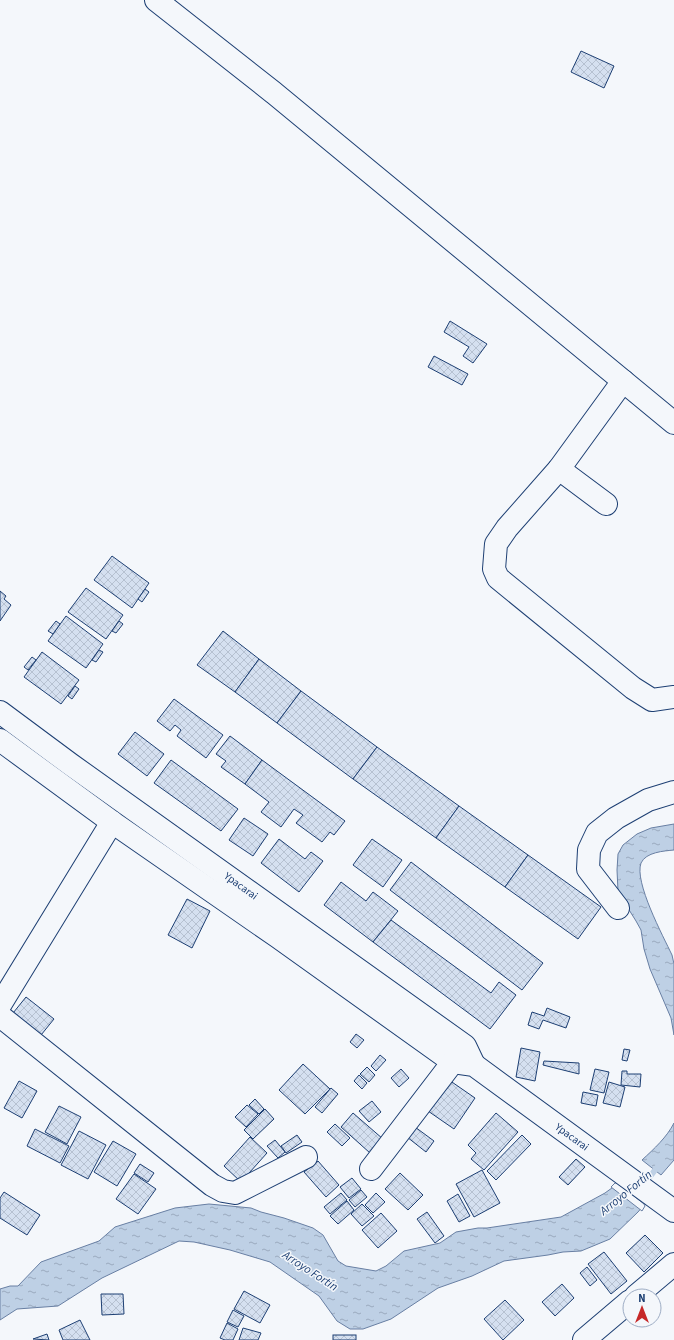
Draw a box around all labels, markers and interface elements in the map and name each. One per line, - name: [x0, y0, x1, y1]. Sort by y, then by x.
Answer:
- street label: Ypacarai: [220, 868, 261, 903]
- street label: Ypacarai: [551, 1119, 592, 1154]
- water label: Arroyo Fortín: [595, 1167, 656, 1220]
- water label: Arroyo Fortín: [278, 1246, 341, 1295]
- north arrow: [622, 1288, 662, 1328]
- text: N: [638, 1291, 646, 1306]

